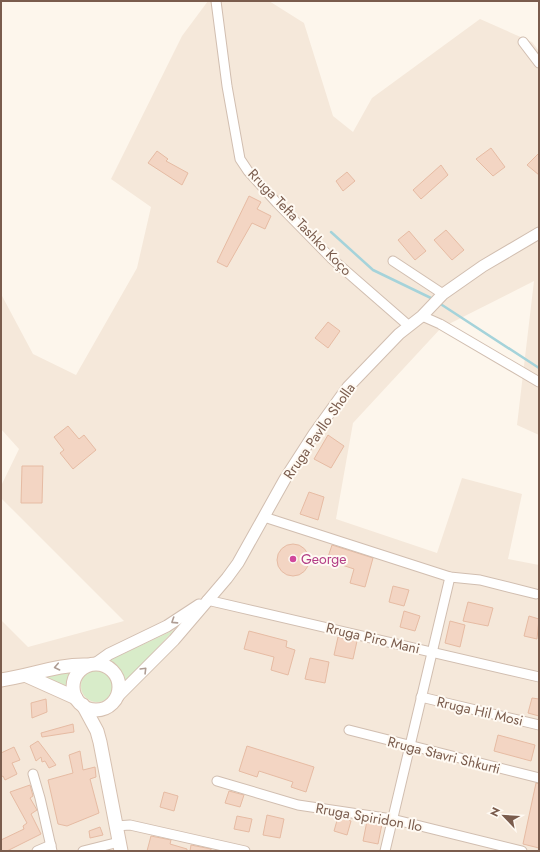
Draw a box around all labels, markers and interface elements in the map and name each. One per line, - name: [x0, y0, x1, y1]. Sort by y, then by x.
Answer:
- street label: Rruga Tefta Tashko Koço: [244, 164, 357, 280]
- street label: Rruga Pavllo Sholla: [278, 379, 360, 483]
- place label: George: [301, 549, 347, 569]
- marker: George: [288, 554, 298, 564]
- one-way arrow: [171, 617, 178, 624]
- street label: Rruga Piro Mani: [324, 617, 422, 659]
- one-way arrow: [54, 663, 60, 671]
- one-way arrow: [139, 667, 146, 675]
- street label: Rruga Hil Mosi: [435, 691, 525, 731]
- street label: Rruga Stavri Shkurti: [385, 731, 503, 779]
- north arrow: [484, 796, 524, 836]
- street label: Rruga Spiridon Ilo: [314, 798, 424, 836]
- text: N: [486, 804, 504, 819]

